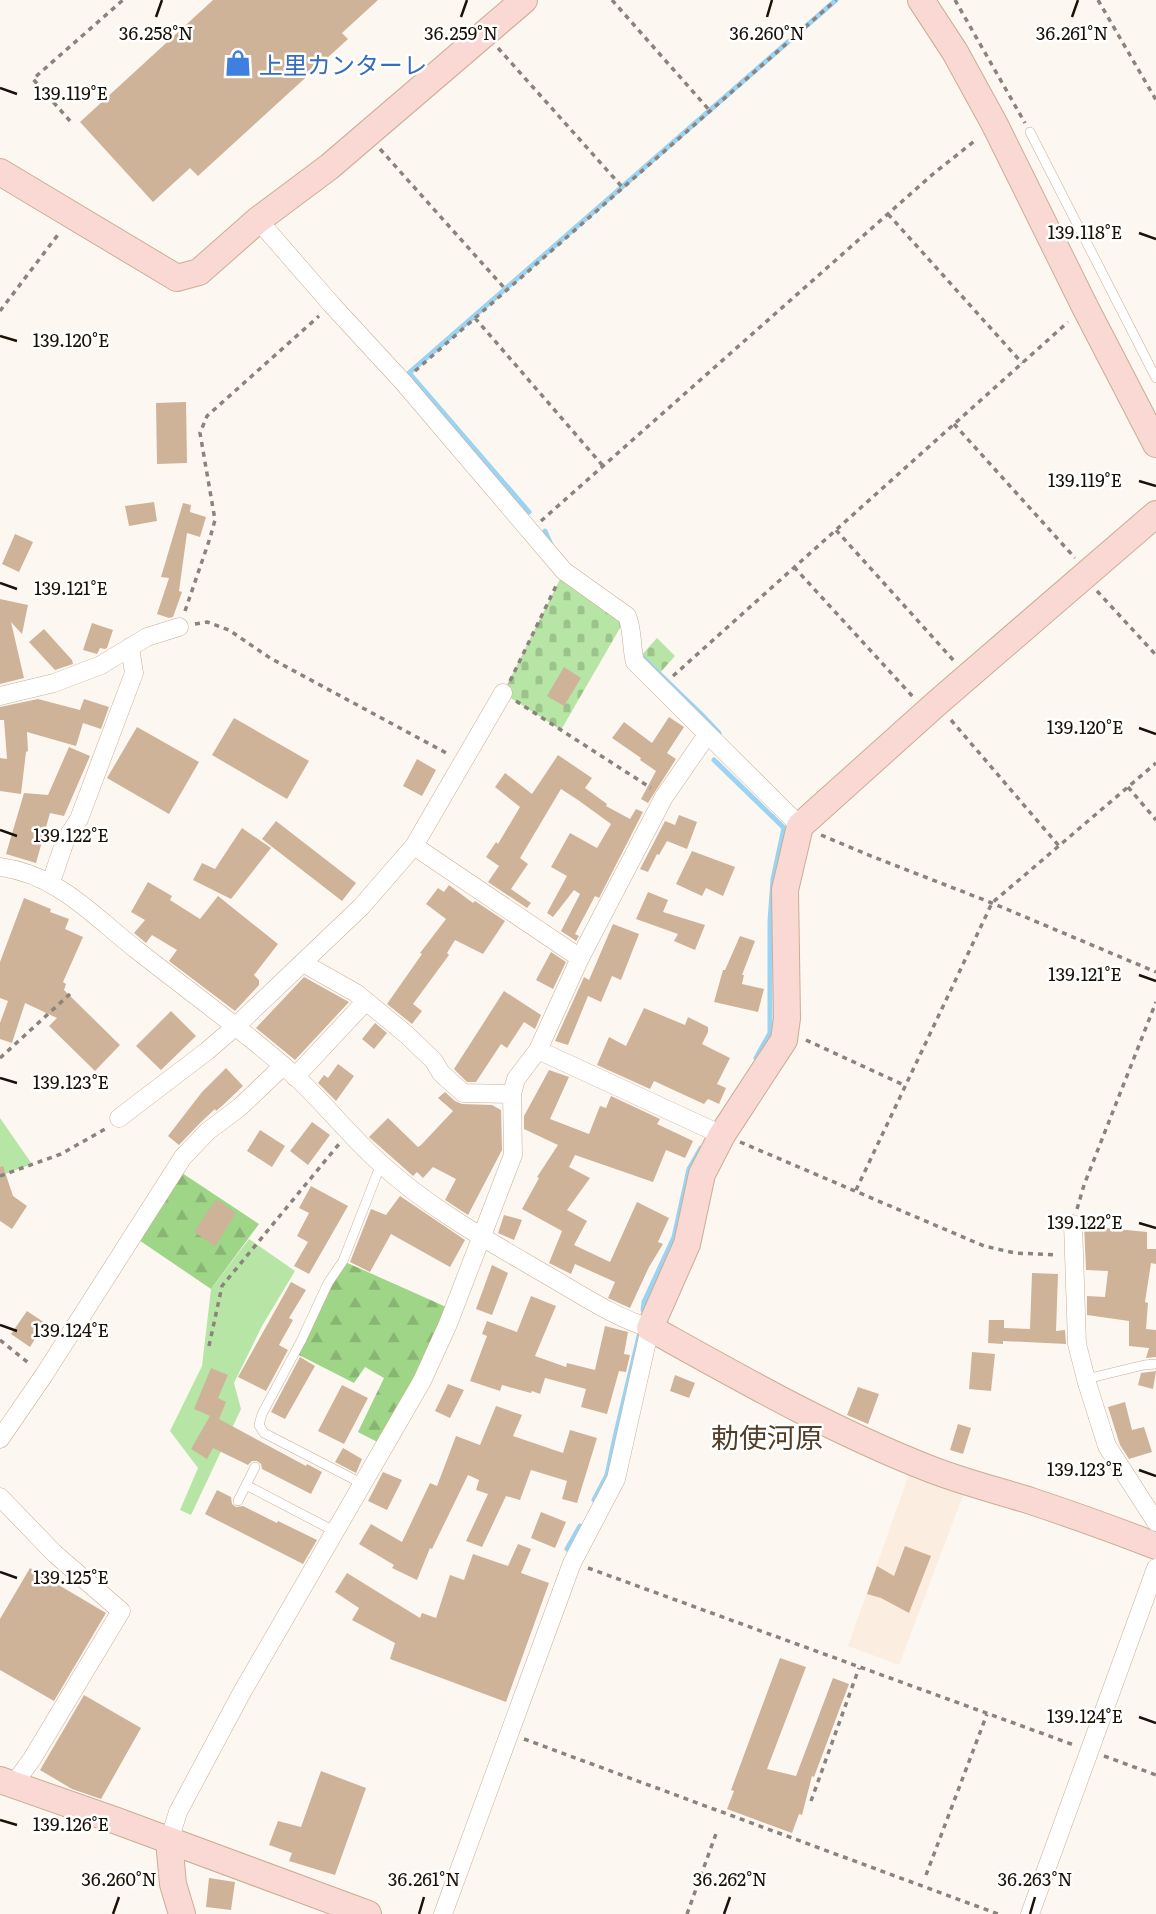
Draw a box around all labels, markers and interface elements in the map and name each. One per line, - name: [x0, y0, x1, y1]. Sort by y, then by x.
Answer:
- text: 36.258°N: [119, 19, 193, 46]
- text: 36.259°N: [424, 19, 498, 46]
- text: 36.260°N: [729, 19, 805, 46]
- text: 36.261°N: [1036, 19, 1108, 46]
- place label: 上里カンターレ: [259, 46, 427, 81]
- shop icon: 上里カンターレ: [223, 48, 253, 78]
- text: 139.119°E: [34, 79, 108, 106]
- text: 139.118°E: [1048, 218, 1122, 245]
- text: 139.120°E: [33, 326, 109, 353]
- text: 139.119°E: [1048, 466, 1122, 493]
- text: 139.121°E: [34, 574, 108, 601]
- text: 139.120°E: [1047, 713, 1123, 740]
- text: 139.122°E: [33, 821, 109, 848]
- text: 139.121°E: [1048, 960, 1122, 987]
- text: 139.123°E: [33, 1068, 109, 1095]
- text: 139.122°E: [1047, 1208, 1123, 1235]
- text: 139.124°E: [33, 1316, 109, 1343]
- district label: 勅使河原: [711, 1415, 823, 1457]
- text: 139.123°E: [1047, 1455, 1123, 1482]
- text: 139.125°E: [33, 1563, 109, 1590]
- text: 139.124°E: [1047, 1702, 1123, 1729]
- text: 139.126°E: [33, 1810, 109, 1837]
- text: 36.260°N: [81, 1865, 157, 1892]
- text: 36.261°N: [388, 1865, 460, 1892]
- text: 36.262°N: [693, 1865, 767, 1892]
- text: 36.263°N: [998, 1865, 1072, 1892]

